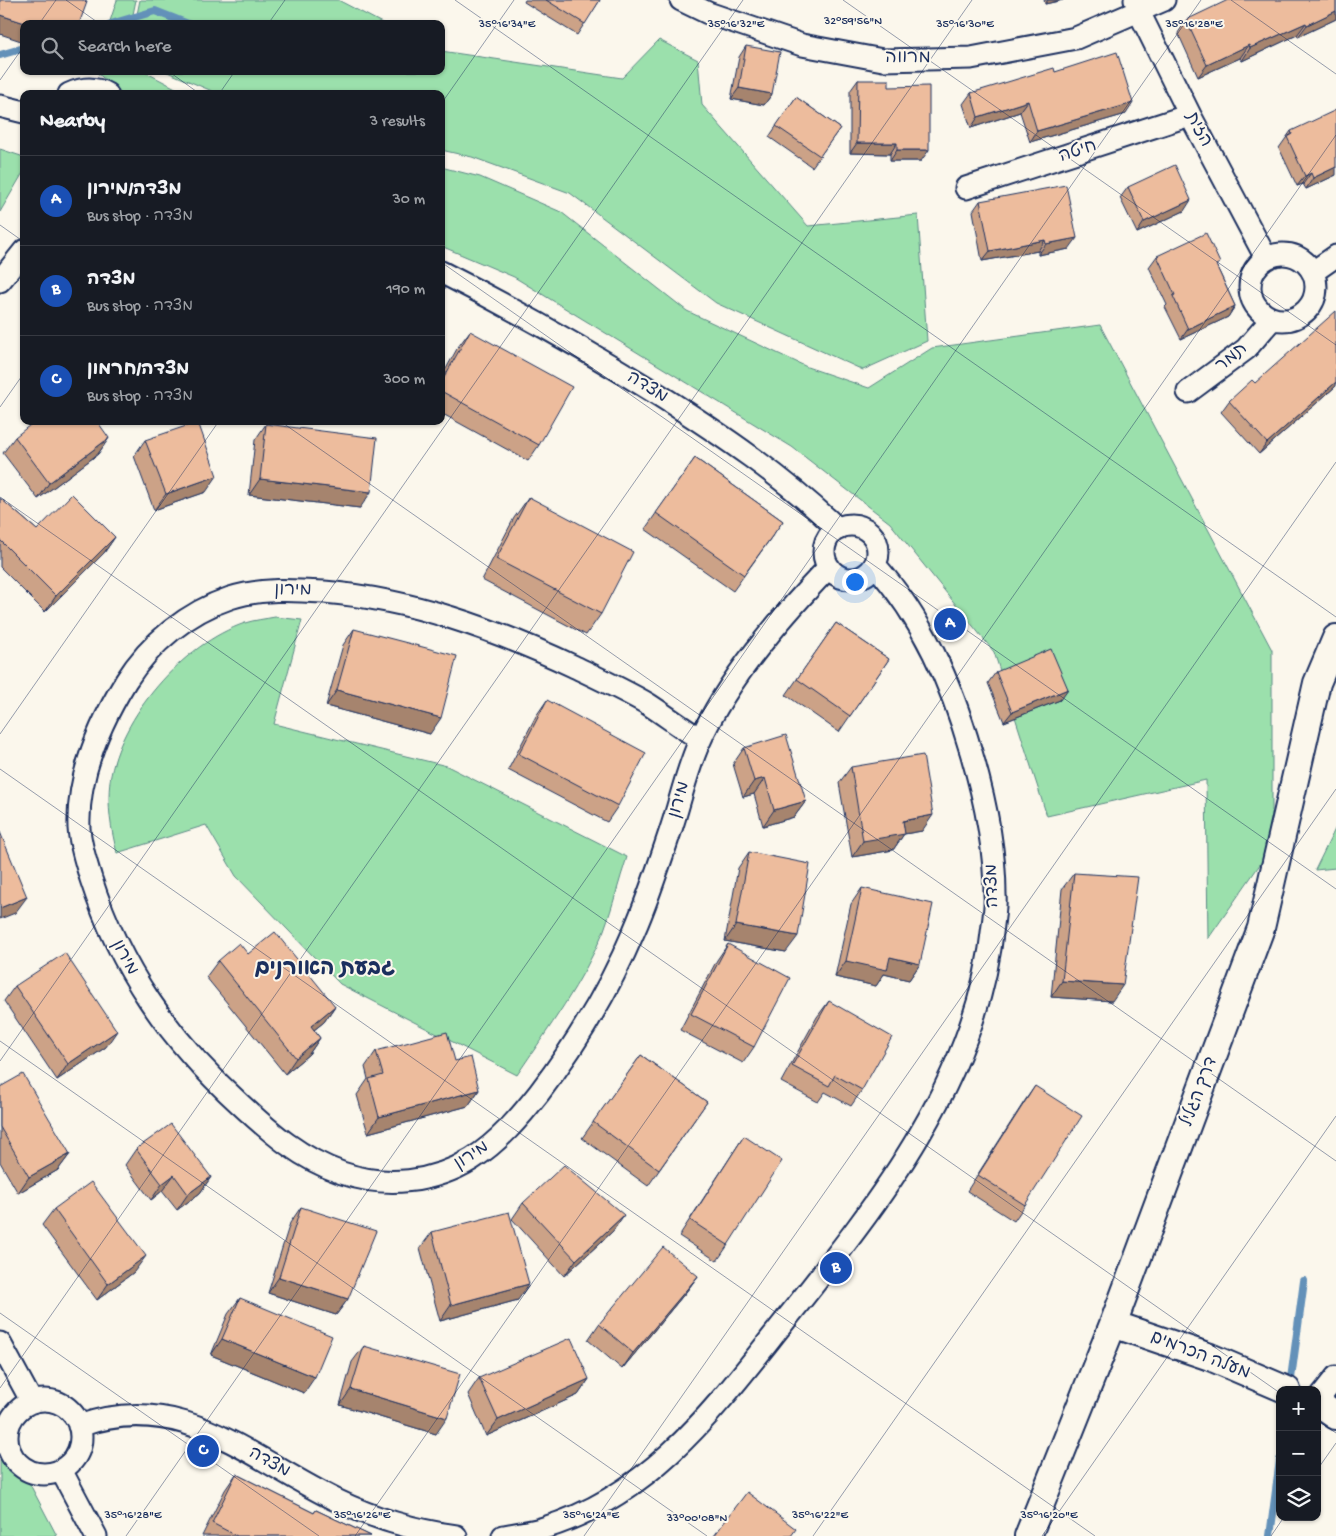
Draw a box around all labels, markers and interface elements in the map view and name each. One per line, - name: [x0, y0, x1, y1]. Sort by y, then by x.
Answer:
- text: 32°59'56"N: [823, 15, 882, 29]
- text: 35°16'34"E: [478, 18, 536, 32]
- text: 35°16'32"E: [707, 18, 765, 32]
- text: 35°16'30"E: [935, 18, 994, 32]
- text: 35°16'28"E: [1165, 18, 1223, 32]
- search box: [20, 20, 445, 75]
- icon: search: [38, 34, 66, 62]
- text: Search here: [78, 36, 172, 59]
- street label: מרווה: [885, 48, 931, 69]
- street label: הזית: [1180, 108, 1216, 151]
- text: Nearby: [40, 110, 105, 135]
- text: 3 results: [370, 113, 425, 132]
- street label: חיטה: [1057, 136, 1099, 168]
- text: מצדה/מירון: [87, 179, 182, 202]
- text: A: [51, 191, 61, 210]
- text: 30 m: [392, 191, 425, 210]
- text: Bus stop · מצדה: [87, 208, 193, 227]
- text: מצדה: [87, 269, 136, 292]
- text: B: [52, 281, 60, 300]
- text: 190 m: [386, 281, 425, 300]
- text: Bus stop · מצדה: [87, 298, 193, 317]
- street label: תמר: [1212, 339, 1252, 377]
- text: מצדה/חרמון: [87, 359, 190, 382]
- street label: מצדה: [623, 367, 671, 409]
- text: C: [52, 371, 60, 390]
- text: 300 m: [383, 371, 425, 390]
- text: Bus stop · מצדה: [87, 388, 193, 407]
- your location: [842, 569, 868, 595]
- street label: מירון: [274, 580, 312, 602]
- pin: A: [934, 605, 966, 643]
- street label: מירון: [665, 779, 695, 821]
- street label: מצדה: [982, 864, 1004, 908]
- street label: מירון: [106, 937, 142, 979]
- district label: גבעת האורנים: [255, 957, 395, 983]
- street label: דרך הגליל: [1175, 1053, 1223, 1130]
- street label: מירון: [451, 1137, 493, 1175]
- pin: B: [820, 1249, 852, 1287]
- street label: מעלה הכרמים: [1147, 1325, 1254, 1385]
- map controls: [1276, 1386, 1321, 1521]
- button: +: [1276, 1386, 1321, 1431]
- button: −: [1276, 1431, 1321, 1476]
- pin: C: [187, 1432, 219, 1470]
- street label: מצדה: [245, 1443, 293, 1483]
- button: layers: [1276, 1476, 1321, 1521]
- text: 35°16'28"E: [104, 1509, 162, 1523]
- text: 35°16'26"E: [333, 1509, 391, 1523]
- text: 35°16'24"E: [562, 1509, 619, 1523]
- text: 35°16'22"E: [791, 1509, 849, 1523]
- text: 35°16'20"E: [1019, 1509, 1078, 1523]
- text: 33°00'08"N: [666, 1512, 728, 1526]

